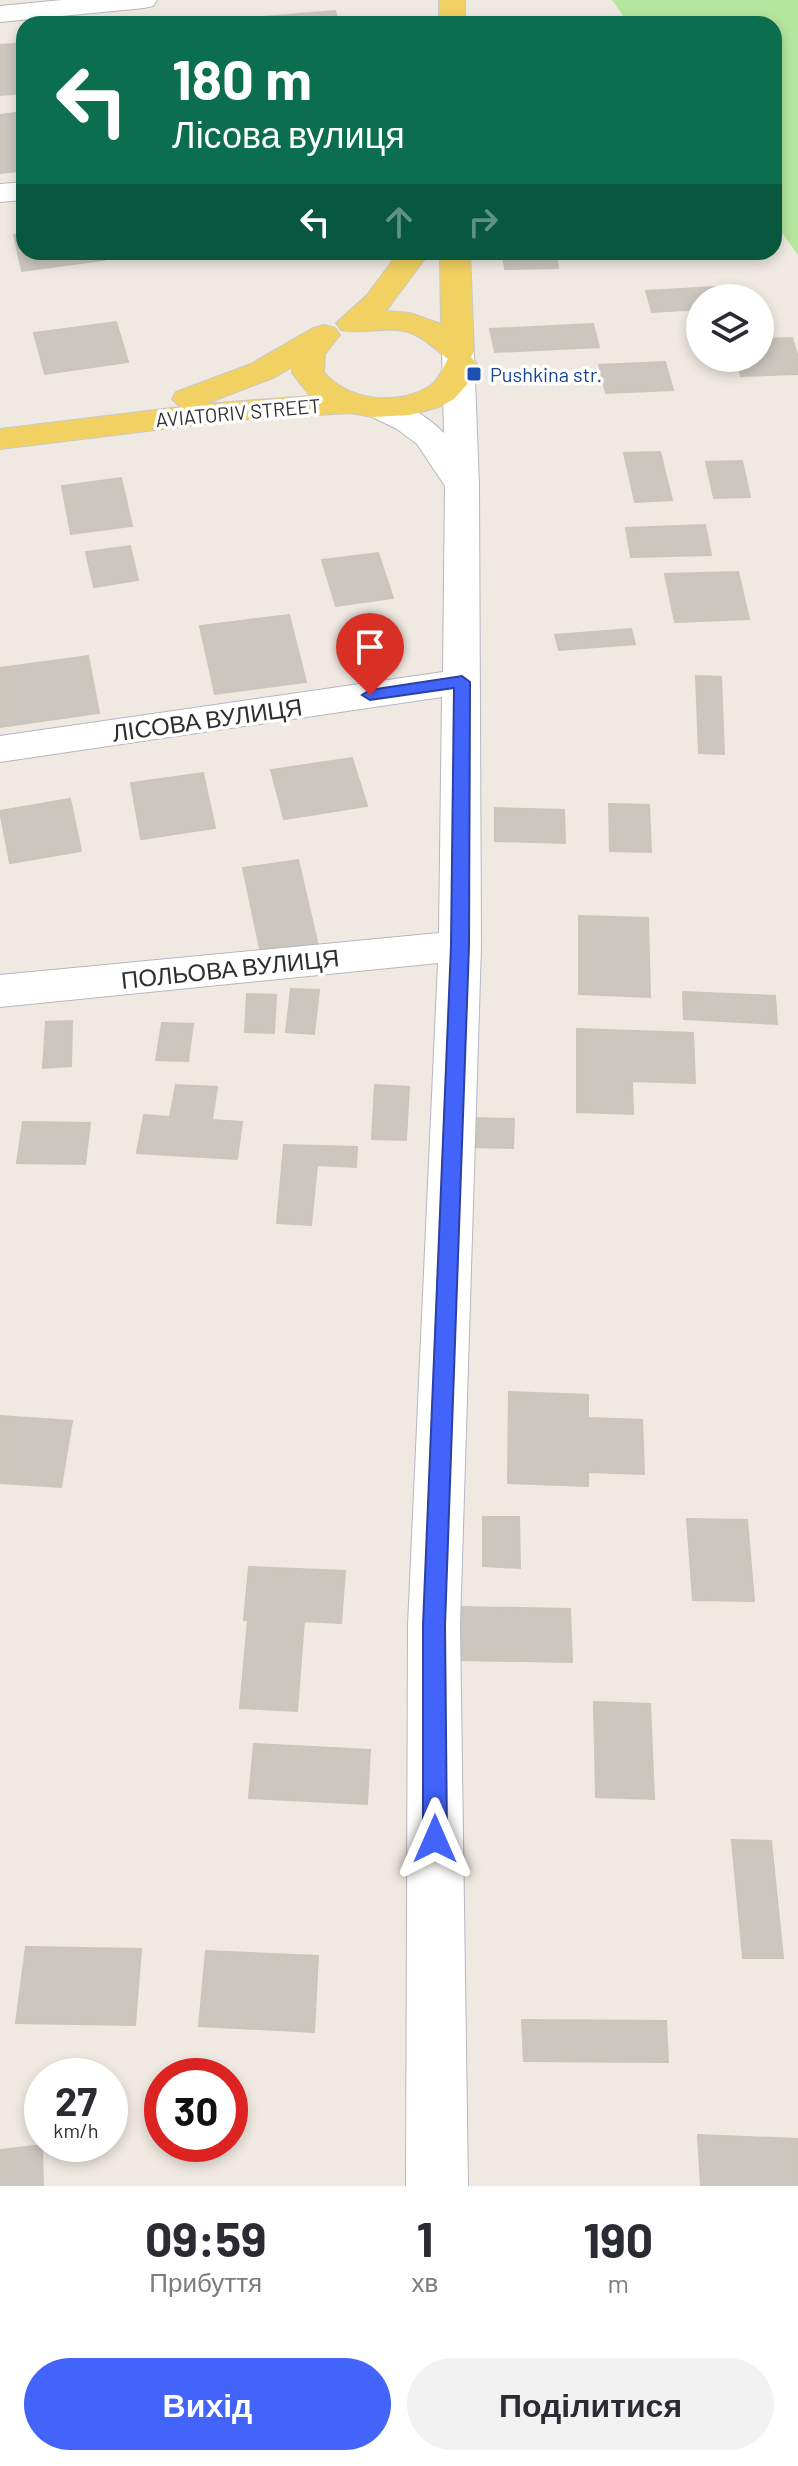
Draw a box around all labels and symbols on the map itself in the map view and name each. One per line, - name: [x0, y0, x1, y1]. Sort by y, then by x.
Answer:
- place label: Pushkina str.: [490, 362, 602, 386]
- marker: Pushkina str.: [465, 365, 483, 383]
- street label: AVIATORIV STREET: [155, 393, 321, 431]
- pin: [336, 613, 404, 695]
- street label: ЛІСОВА ВУЛИЦЯ: [110, 691, 304, 747]
- street label: ПОЛЬОВА ВУЛИЦЯ: [120, 942, 340, 994]
- position arrow: [393, 1797, 477, 1881]
- speed limit sign: 30: [144, 2058, 248, 2162]

